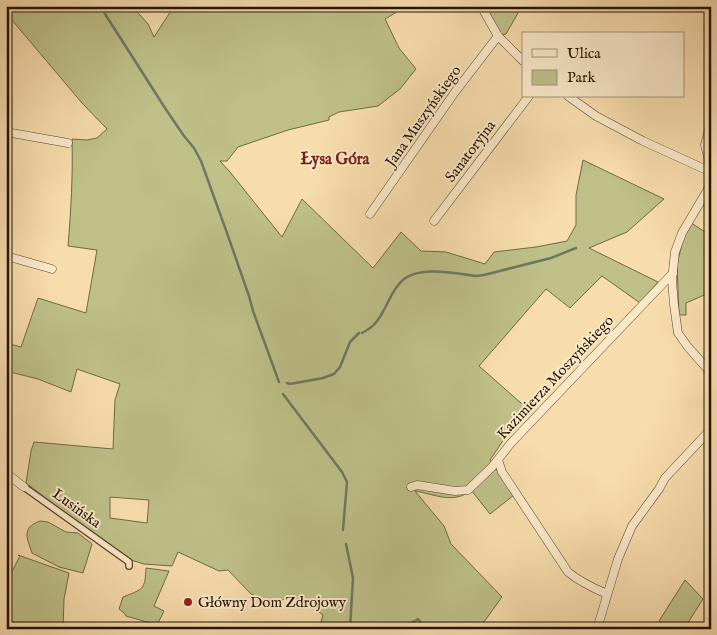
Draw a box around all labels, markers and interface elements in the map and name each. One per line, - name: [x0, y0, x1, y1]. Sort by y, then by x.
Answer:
- legend: [522, 32, 684, 98]
- text: Ulica: [567, 44, 601, 63]
- street label: Jana Muszyńskiego: [380, 62, 465, 172]
- text: Park: [567, 68, 597, 87]
- street label: Sanatoryjna: [441, 116, 500, 186]
- district label: Łysa Góra: [300, 150, 371, 170]
- street label: Kazimierza Moszyńskiego: [493, 311, 618, 443]
- street label: Lusińska: [49, 484, 105, 533]
- place label: Główny Dom Zdrojowy: [198, 593, 347, 612]
- marker: Główny Dom Zdrojowy: [182, 596, 194, 608]

